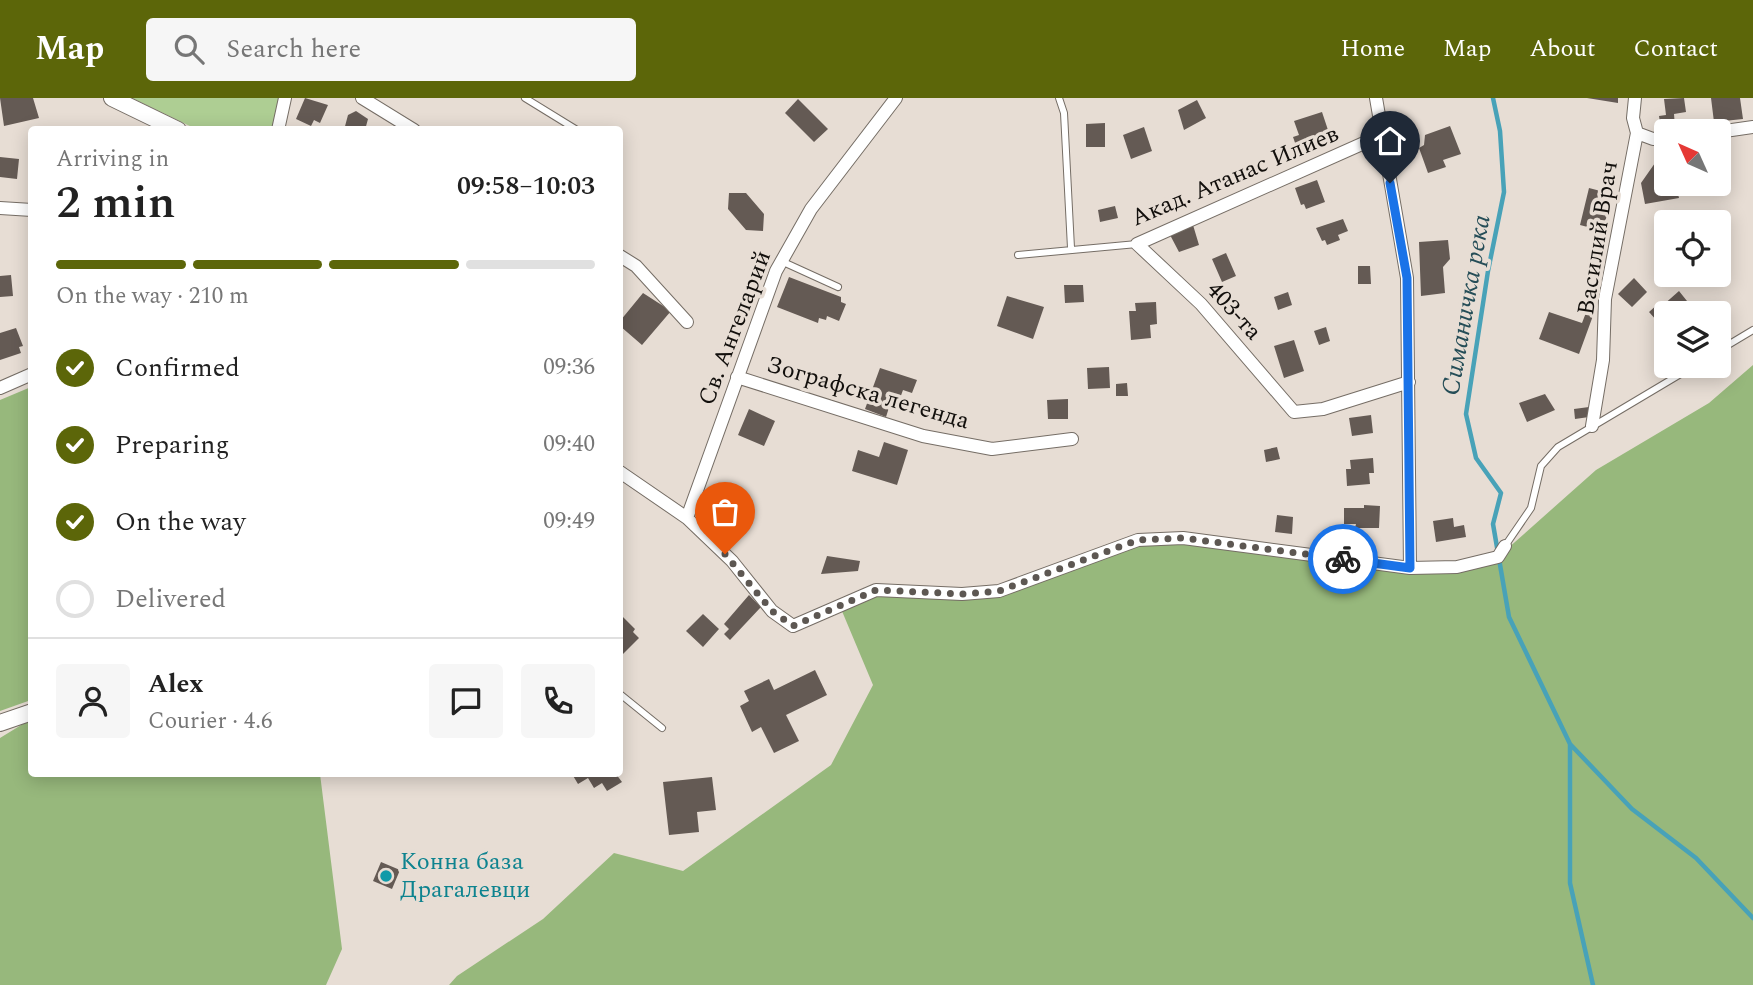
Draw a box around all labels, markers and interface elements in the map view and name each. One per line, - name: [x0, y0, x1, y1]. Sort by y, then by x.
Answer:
- search box: [146, 18, 636, 81]
- text: Map: [35, 24, 104, 74]
- text: Search here: [226, 29, 361, 69]
- icon: search: [170, 30, 208, 68]
- text: Home: [1340, 31, 1405, 67]
- text: Map: [1443, 31, 1491, 67]
- text: About: [1529, 31, 1595, 67]
- text: Contact: [1633, 31, 1718, 67]
- pin: [1360, 111, 1420, 183]
- street label: Акад. Атанас Илиев: [1126, 116, 1344, 236]
- north arrow: [1654, 119, 1731, 196]
- map controls: [1654, 119, 1731, 378]
- icon: home: [1371, 122, 1409, 160]
- text: Arriving in: [56, 142, 169, 177]
- street label: Василий Врач: [1568, 158, 1628, 318]
- text: 09:58–10:03: [457, 166, 595, 206]
- text: 2 min: [56, 168, 175, 238]
- button: locate: [1654, 210, 1731, 287]
- water label: Симаничка река: [1430, 211, 1502, 399]
- street label: Св. Ангеларий: [689, 245, 781, 411]
- street label: 403-та: [1198, 273, 1270, 349]
- text: On the way · 210 m: [56, 279, 249, 314]
- button: layers: [1654, 301, 1731, 378]
- street label: Зографска легенда: [762, 347, 974, 439]
- text: Confirmed: [115, 348, 240, 388]
- icon: check: [56, 349, 94, 387]
- text: 09:36: [543, 350, 595, 385]
- text: Preparing: [115, 425, 229, 465]
- icon: check: [56, 426, 94, 464]
- text: 09:40: [543, 427, 595, 462]
- pin: [695, 482, 755, 554]
- icon: bag: [706, 493, 744, 531]
- text: On the way: [115, 502, 246, 542]
- icon: check: [56, 503, 94, 541]
- text: 09:49: [543, 504, 595, 539]
- courier: [1308, 524, 1378, 594]
- icon: bike: [1324, 540, 1362, 578]
- text: Delivered: [115, 579, 226, 619]
- button: person: [56, 664, 130, 738]
- text: Alex: [148, 664, 203, 704]
- button: chat: [429, 664, 503, 738]
- button: phone: [521, 664, 595, 738]
- text: Courier · 4.6: [148, 704, 273, 739]
- place label: Конна база Драгалевци: [400, 844, 531, 908]
- marker: Конна база Драгалевци: [378, 868, 394, 884]

